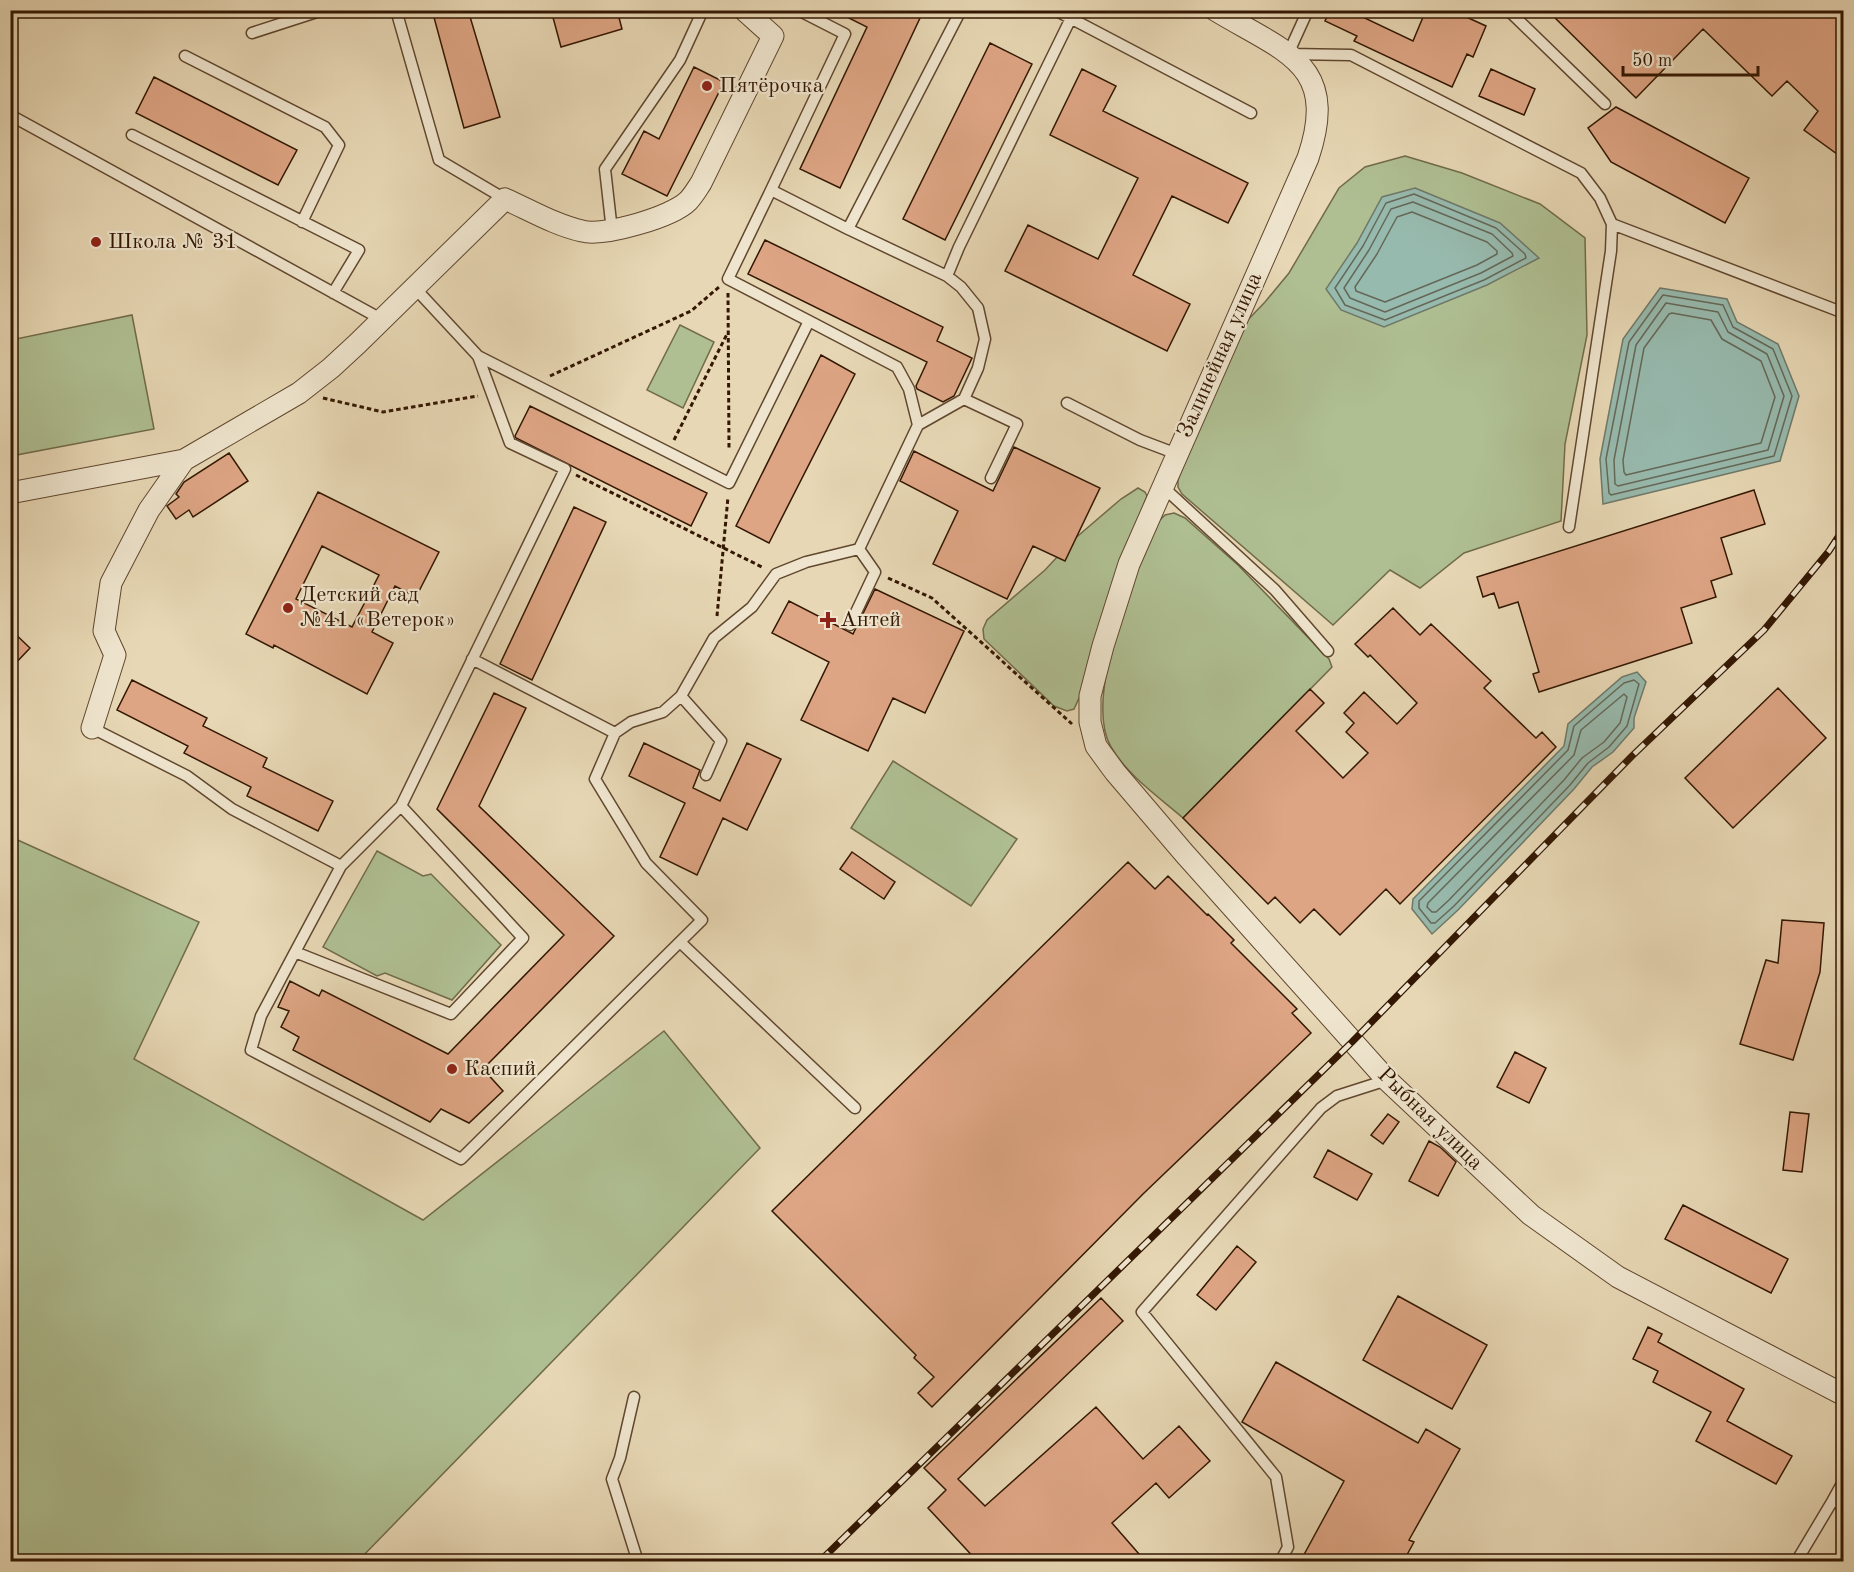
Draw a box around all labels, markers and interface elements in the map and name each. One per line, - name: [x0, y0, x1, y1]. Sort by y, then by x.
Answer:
- scale bar: [1623, 39, 1758, 77]
- text: 50 m: [1632, 52, 1672, 70]
- place label: Пятёрочка: [719, 75, 824, 97]
- marker: Пятёрочка: [700, 79, 714, 93]
- place label: Школа № 31: [108, 231, 238, 253]
- marker: Школа № 31: [89, 235, 103, 249]
- street label: Залинейная улица: [1174, 269, 1266, 441]
- place label: Детский сад №41 «Ветерок»: [300, 584, 455, 631]
- marker: Детский сад №41 «Ветерок»: [281, 601, 295, 615]
- place label: Антей: [840, 609, 901, 631]
- marker: Антей: [821, 613, 835, 627]
- place label: Каспий: [464, 1058, 536, 1080]
- marker: Каспий: [445, 1062, 459, 1076]
- street label: Рыбная улица: [1373, 1063, 1487, 1175]

